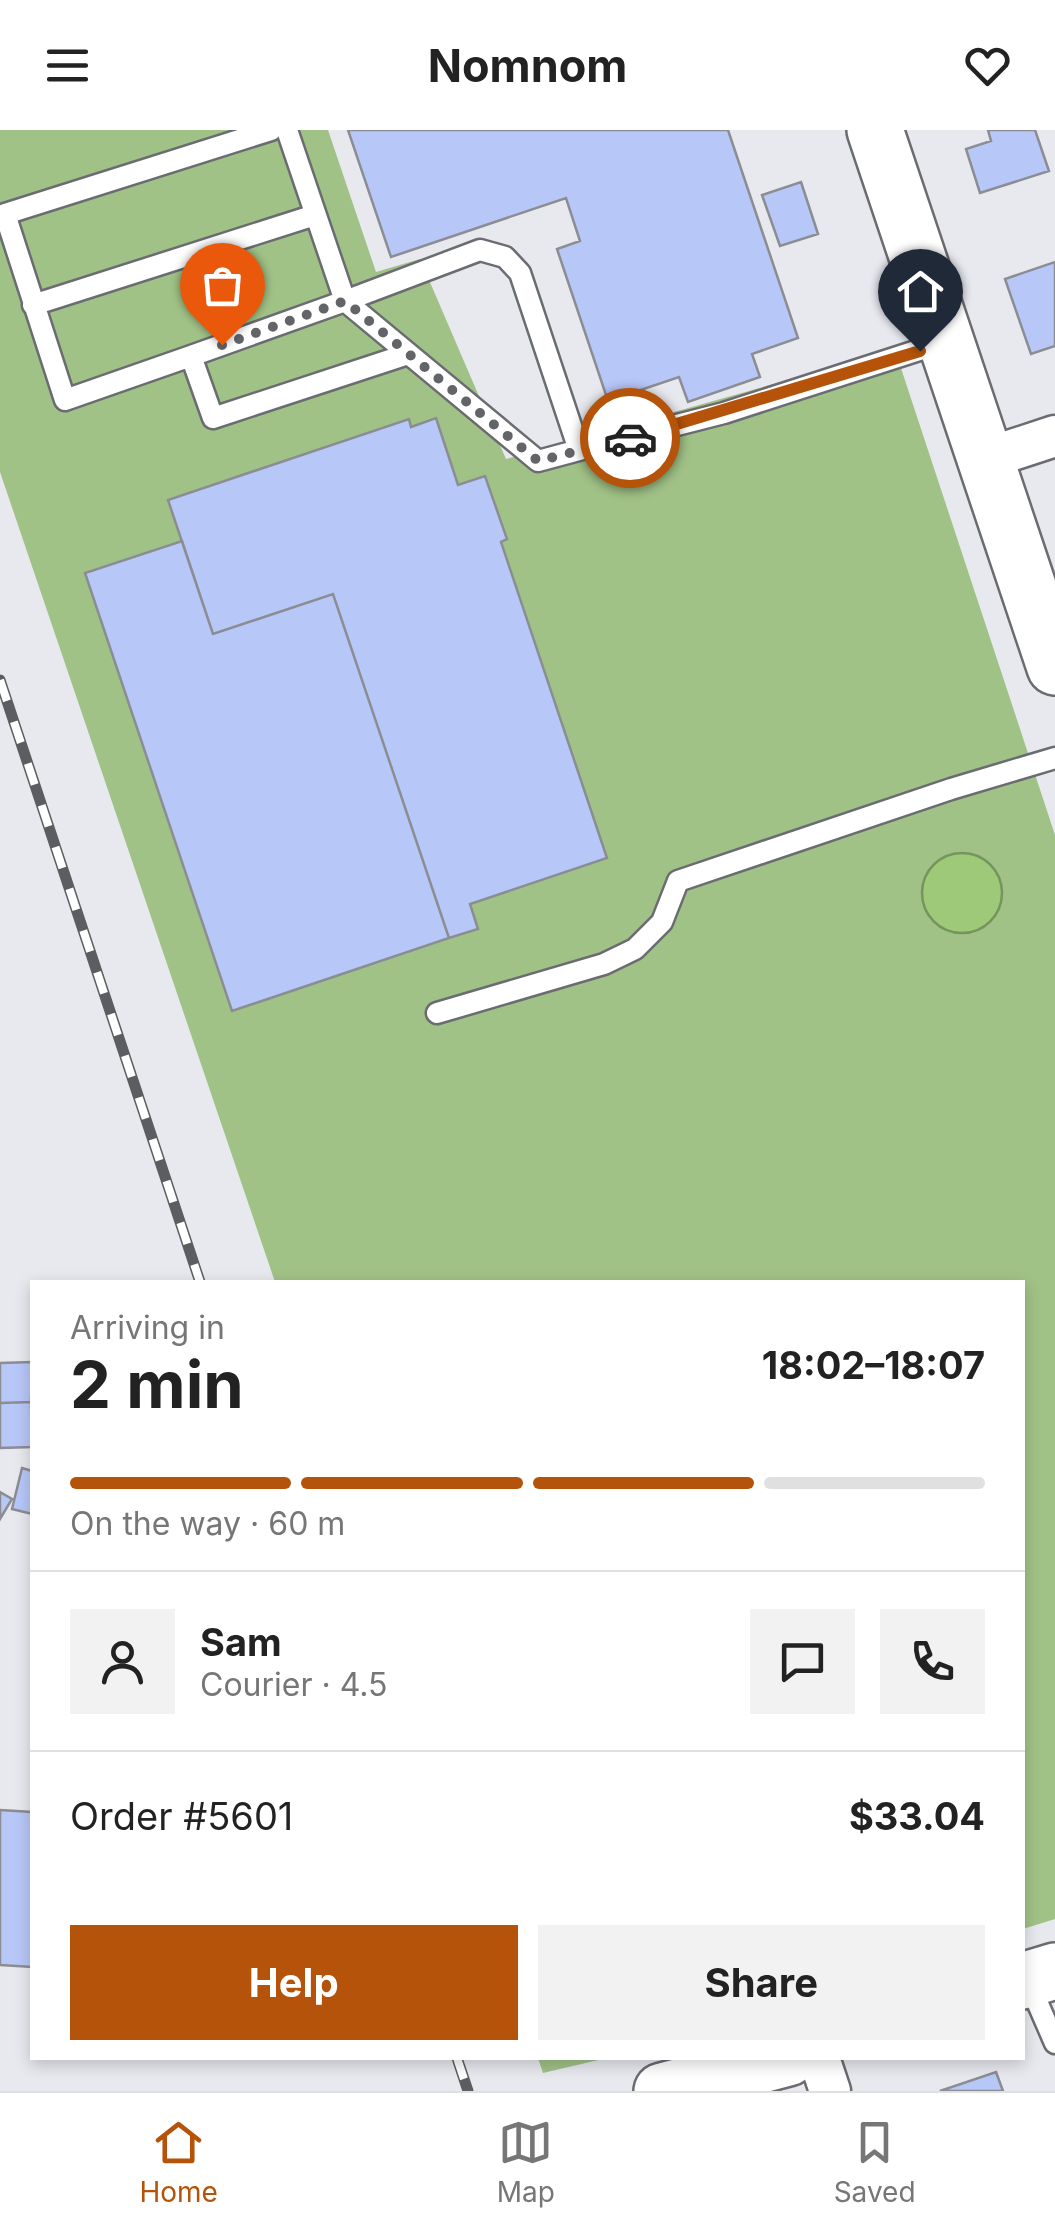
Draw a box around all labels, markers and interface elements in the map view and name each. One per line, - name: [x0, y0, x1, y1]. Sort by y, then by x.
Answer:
- icon: menu: [40, 38, 95, 93]
- text: Nomnom: [428, 38, 627, 93]
- icon: heart: [960, 38, 1015, 93]
- pin: [180, 243, 265, 346]
- pin: [878, 249, 963, 352]
- icon: bag: [195, 258, 250, 313]
- icon: home: [893, 264, 948, 319]
- courier: [580, 388, 680, 488]
- icon: car: [603, 411, 658, 466]
- text: Arriving in: [70, 1308, 225, 1347]
- text: 18:02–18:07: [762, 1342, 985, 1388]
- text: 2 min: [70, 1345, 244, 1424]
- text: On the way · 60 m: [70, 1504, 345, 1543]
- button: person: [70, 1609, 175, 1714]
- button: chat: [750, 1609, 855, 1714]
- button: phone: [880, 1609, 985, 1714]
- text: Sam: [200, 1619, 282, 1665]
- text: Courier · 4.5: [200, 1665, 388, 1704]
- text: Order #5601: [70, 1793, 293, 1839]
- text: $33.04: [849, 1793, 985, 1839]
- button: Help: [70, 1925, 518, 2040]
- button: Share: [538, 1925, 985, 2040]
- tab: Home: [139, 2115, 218, 2209]
- tab: Map: [497, 2115, 555, 2209]
- tab: Saved: [834, 2115, 916, 2209]

